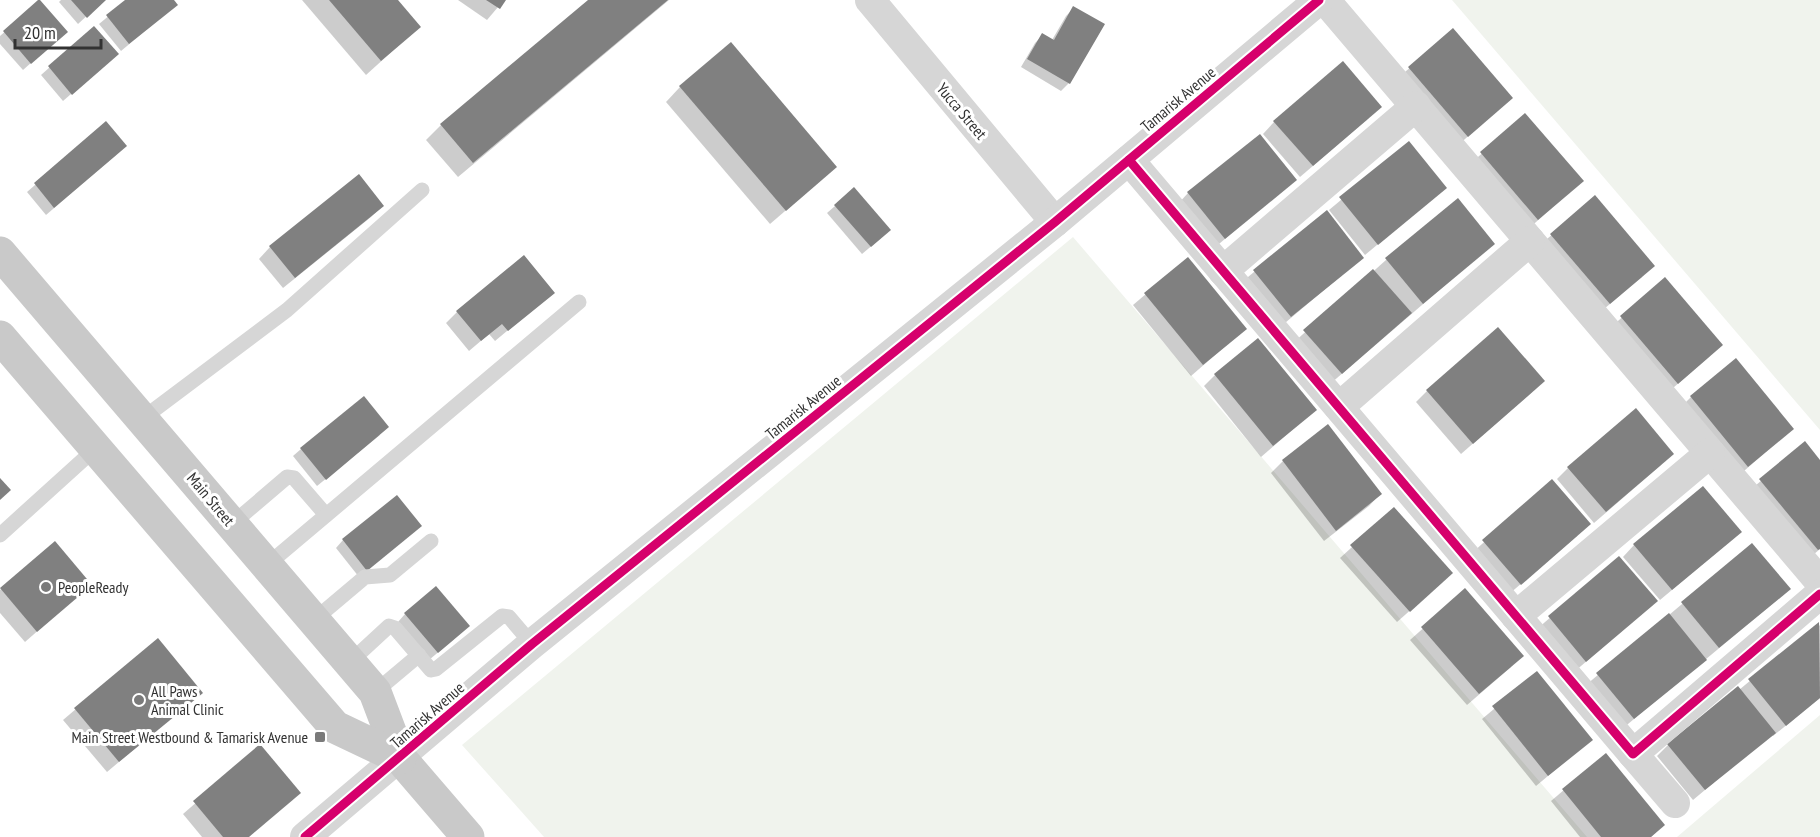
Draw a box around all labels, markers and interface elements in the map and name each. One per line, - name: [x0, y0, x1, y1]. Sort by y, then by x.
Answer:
- scale bar: [15, 12, 100, 50]
- text: 20 m: [24, 21, 56, 44]
- street label: Tamarisk Avenue: [1137, 62, 1219, 136]
- street label: Yucca Street: [933, 79, 992, 144]
- street label: Tamarisk Avenue: [761, 370, 845, 444]
- street label: Main Street: [183, 468, 239, 530]
- place label: PeopleReady: [58, 577, 128, 597]
- marker: PeopleReady: [39, 580, 53, 594]
- street label: Tamarisk Avenue: [386, 677, 468, 753]
- place label: All Paws Animal Clinic: [151, 681, 224, 719]
- marker: All Paws Animal Clinic: [132, 693, 146, 707]
- place label: Main Street Westbound & Tamarisk Avenue: [72, 727, 308, 747]
- marker: Main Street Westbound & Tamarisk Avenue: [313, 730, 327, 744]

